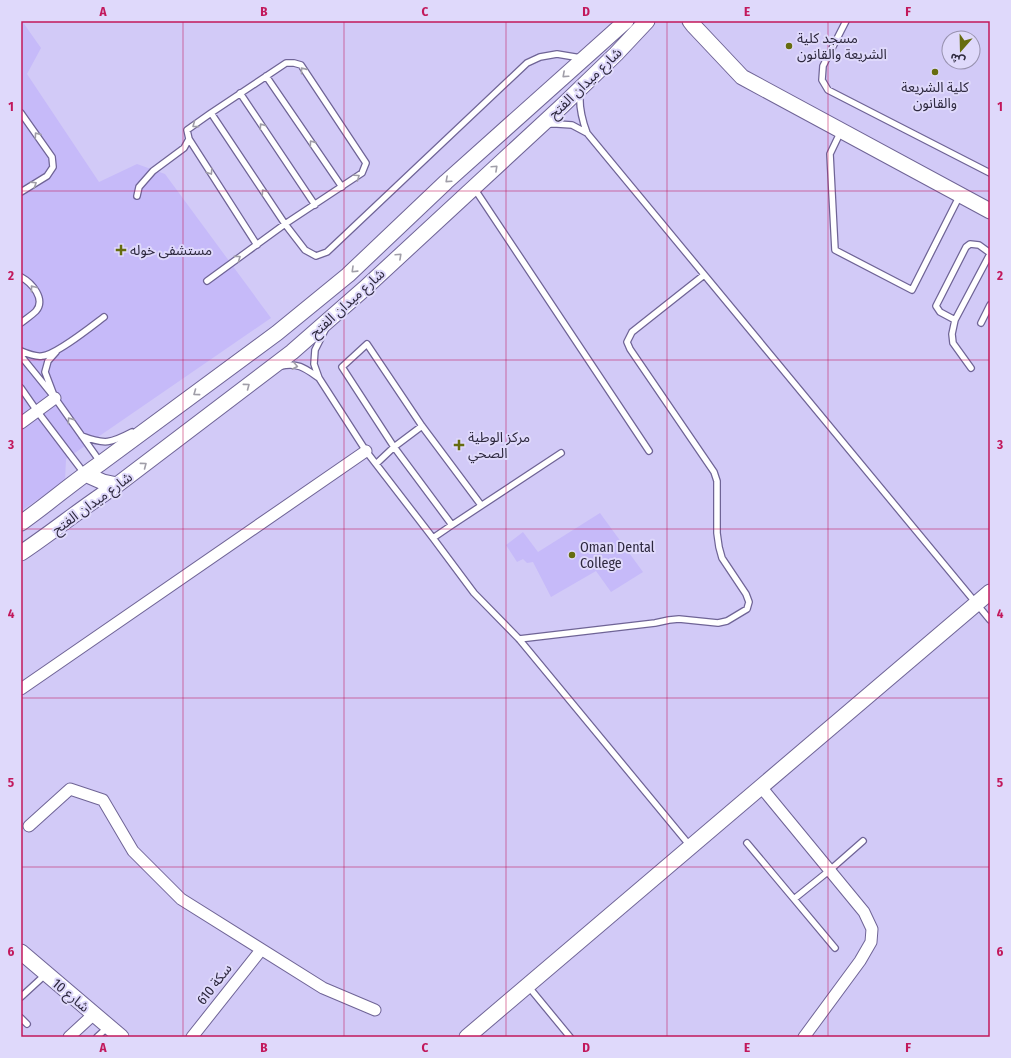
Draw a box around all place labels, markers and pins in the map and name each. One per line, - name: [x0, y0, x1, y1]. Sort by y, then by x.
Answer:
- place label: مسجد كلية الشريعة والقانون: [797, 30, 887, 63]
- marker: مسجد كلية الشريعة والقانون: [784, 41, 794, 51]
- marker: كلية الشريعة والقانون: [930, 67, 940, 77]
- place label: كلية الشريعة والقانون: [901, 79, 969, 112]
- place label: مستشفى خوله: [130, 242, 212, 259]
- marker: مستشفى خوله: [115, 244, 127, 256]
- place label: مركز الوطية الصحي: [468, 429, 530, 464]
- marker: مركز الوطية الصحي: [453, 439, 465, 451]
- place label: Oman Dental College: [580, 539, 655, 572]
- marker: Oman Dental College: [567, 550, 577, 560]

